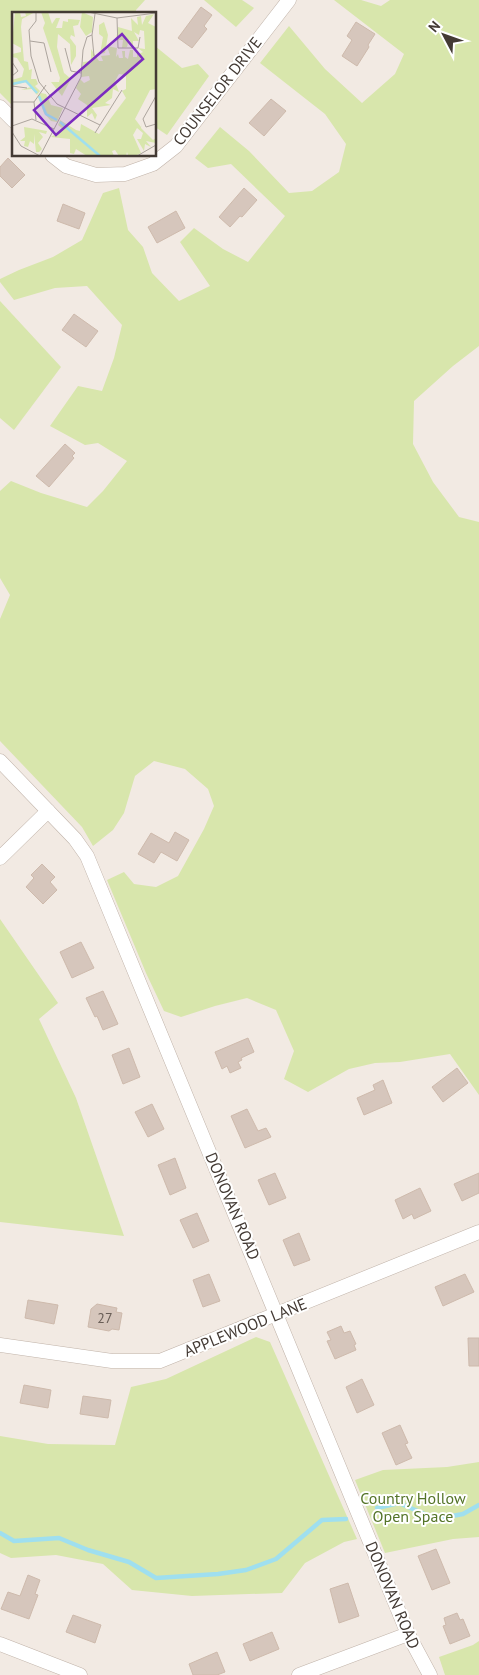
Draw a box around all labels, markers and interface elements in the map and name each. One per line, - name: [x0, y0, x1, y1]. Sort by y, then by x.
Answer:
- north arrow: [419, 10, 469, 60]
- inset map: [12, 12, 156, 156]
- text: N: [424, 17, 444, 36]
- street label: COUNSELOR DRIVE: [168, 33, 266, 149]
- street label: DONOVAN ROAD: [201, 1149, 265, 1263]
- street label: APPLEWOOD LANE: [181, 1293, 309, 1361]
- house number: 27: [97, 1309, 113, 1327]
- park label: Country Hollow Open Space: [360, 1488, 466, 1526]
- street label: DONOVAN ROAD: [361, 1538, 425, 1652]

